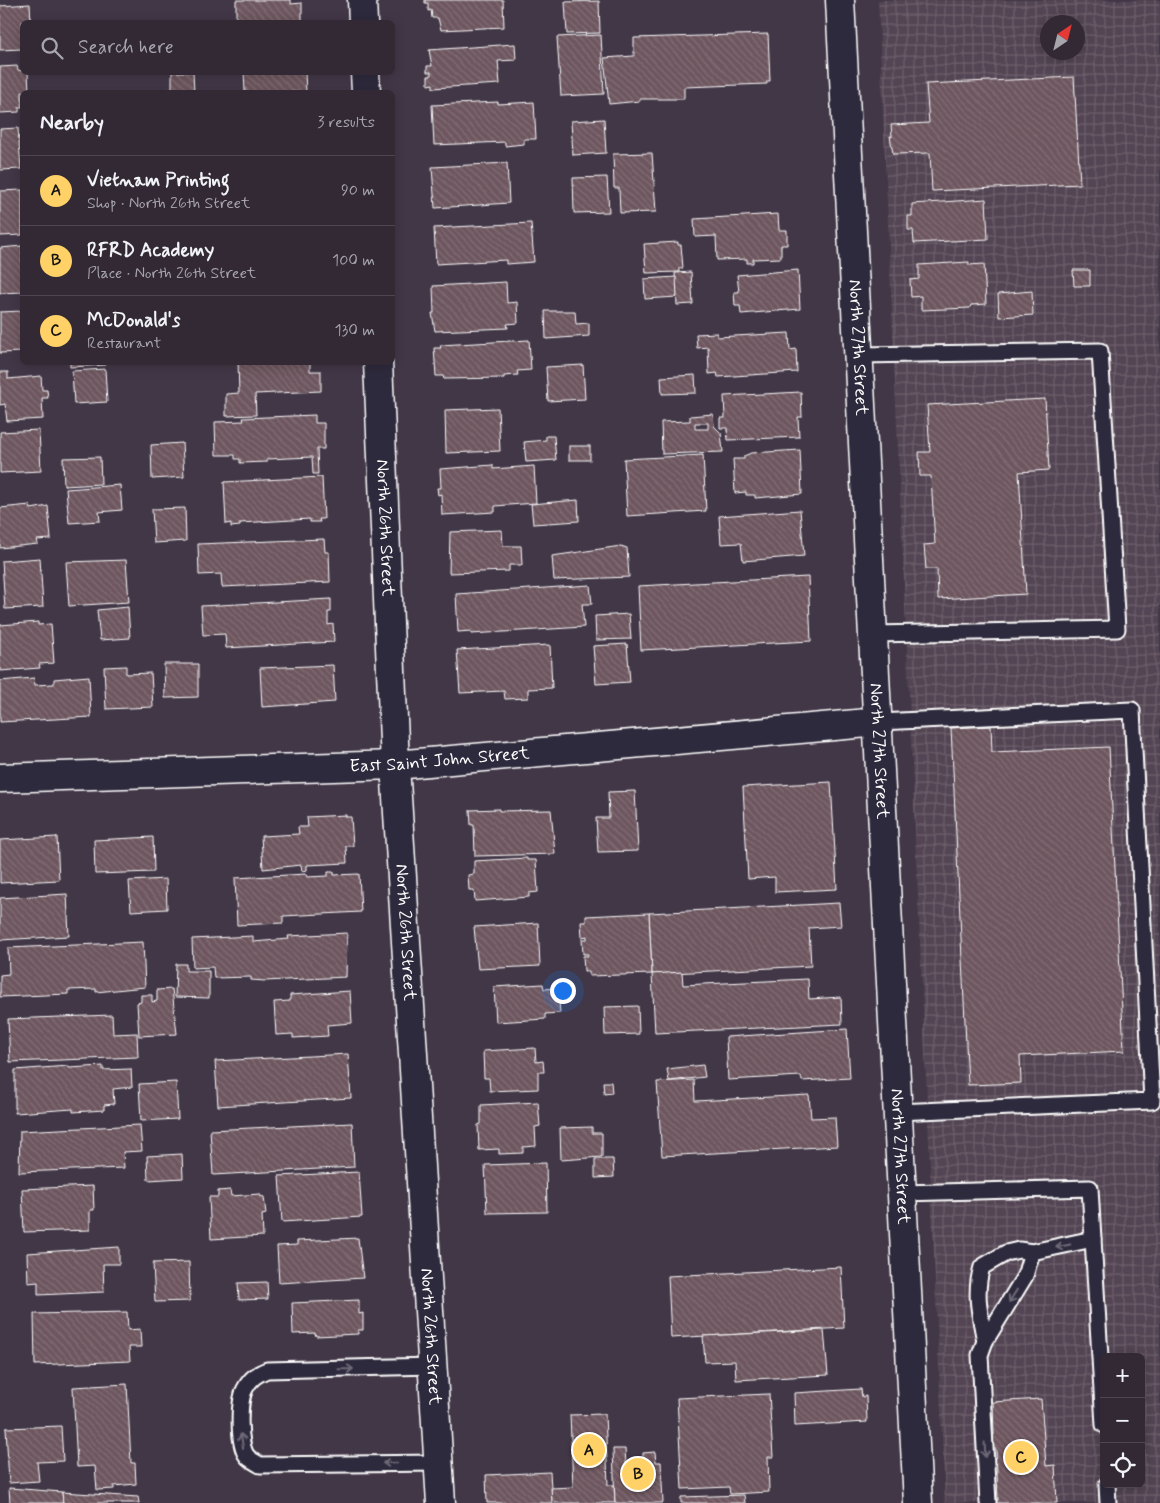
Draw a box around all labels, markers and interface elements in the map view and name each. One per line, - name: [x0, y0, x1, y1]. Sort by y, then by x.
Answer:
- north arrow: [1040, 15, 1085, 60]
- search box: [20, 20, 395, 75]
- icon: search: [38, 34, 66, 62]
- text: Search here: [78, 35, 174, 60]
- text: Nearby: [40, 109, 104, 137]
- text: 3 results: [317, 112, 375, 133]
- text: Vietnam Printing: [87, 168, 230, 193]
- text: A: [51, 180, 61, 201]
- text: 90 m: [341, 180, 375, 201]
- text: Shop · North 26th Street: [87, 193, 250, 214]
- text: RFRD Academy: [87, 238, 214, 263]
- text: B: [51, 250, 61, 271]
- text: 100 m: [332, 250, 375, 271]
- text: Place · North 26th Street: [87, 263, 256, 284]
- street label: North 27th Street: [843, 279, 874, 417]
- text: McDonald's: [87, 308, 180, 333]
- text: C: [50, 320, 62, 341]
- text: 130 m: [334, 320, 375, 341]
- text: Restaurant: [87, 333, 161, 354]
- street label: North 26th Street: [370, 459, 400, 597]
- street label: North 27th Street: [863, 682, 895, 820]
- street label: East Saint John Street: [349, 741, 531, 778]
- street label: North 26th Street: [389, 863, 422, 1002]
- your location: [550, 978, 576, 1004]
- street label: North 27th Street: [885, 1088, 916, 1225]
- one-way arrow: [1055, 1241, 1071, 1251]
- street label: North 26th Street: [414, 1267, 447, 1406]
- one-way arrow: [1007, 1289, 1017, 1303]
- map controls: [1100, 1353, 1145, 1488]
- button: +: [1100, 1353, 1145, 1398]
- one-way arrow: [338, 1364, 354, 1374]
- button: −: [1100, 1398, 1145, 1443]
- pin: A: [573, 1431, 605, 1469]
- one-way arrow: [237, 1433, 246, 1449]
- pin: C: [1005, 1438, 1037, 1476]
- one-way arrow: [980, 1442, 989, 1458]
- button: locate: [1100, 1443, 1145, 1488]
- pin: B: [622, 1455, 654, 1493]
- one-way arrow: [382, 1458, 398, 1468]

